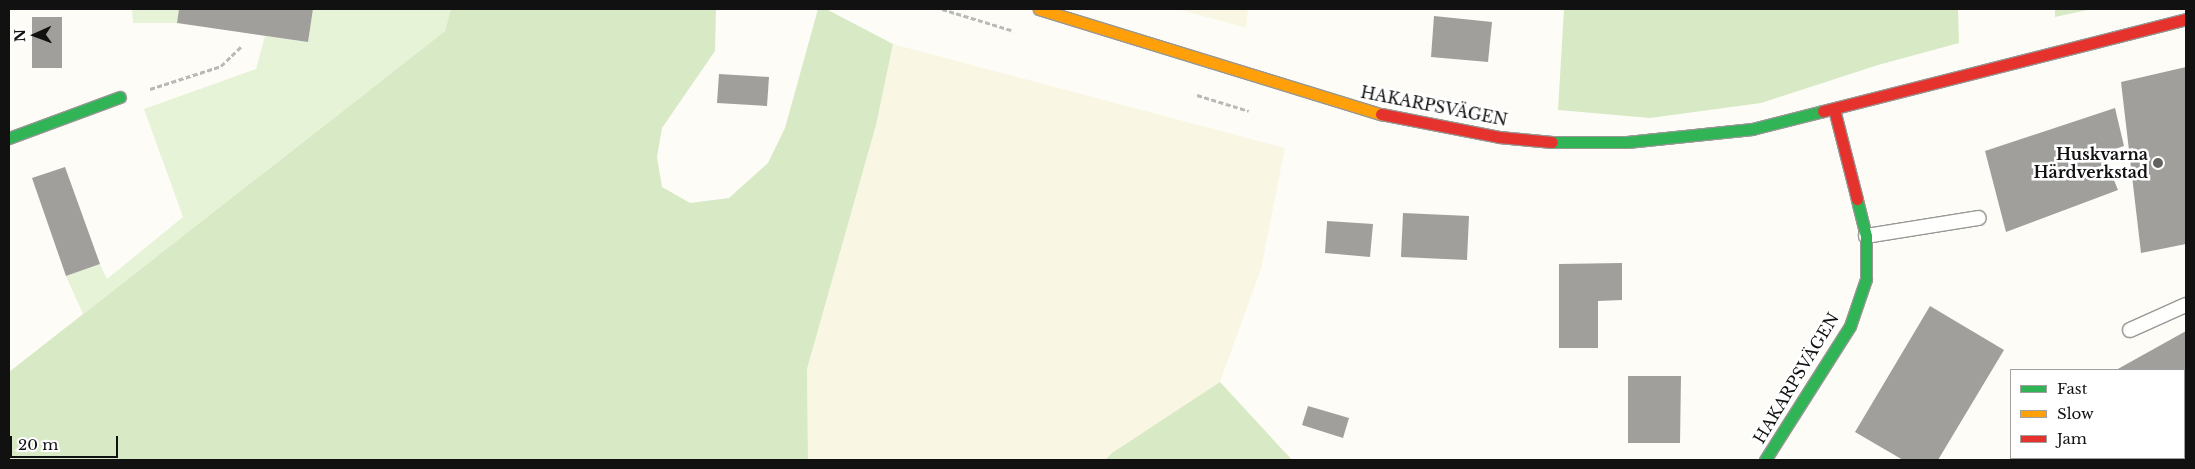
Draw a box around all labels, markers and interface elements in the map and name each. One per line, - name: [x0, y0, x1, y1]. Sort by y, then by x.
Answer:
- north arrow: [10, 10, 60, 60]
- text: N: [11, 29, 29, 42]
- street label: HAKARPSVÄGEN: [1359, 82, 1509, 130]
- place label: Huskvarna Härdverkstad: [2033, 144, 2148, 182]
- marker: Huskvarna Härdverkstad: [2152, 157, 2164, 169]
- street label: HAKARPSVÄGEN: [1749, 309, 1843, 447]
- legend: [2010, 369, 2185, 459]
- text: Fast: [2057, 379, 2087, 398]
- text: Slow: [2057, 404, 2094, 423]
- scale bar: [12, 426, 120, 458]
- text: Jam: [2057, 429, 2087, 448]
- text: 20 m: [18, 435, 58, 454]

